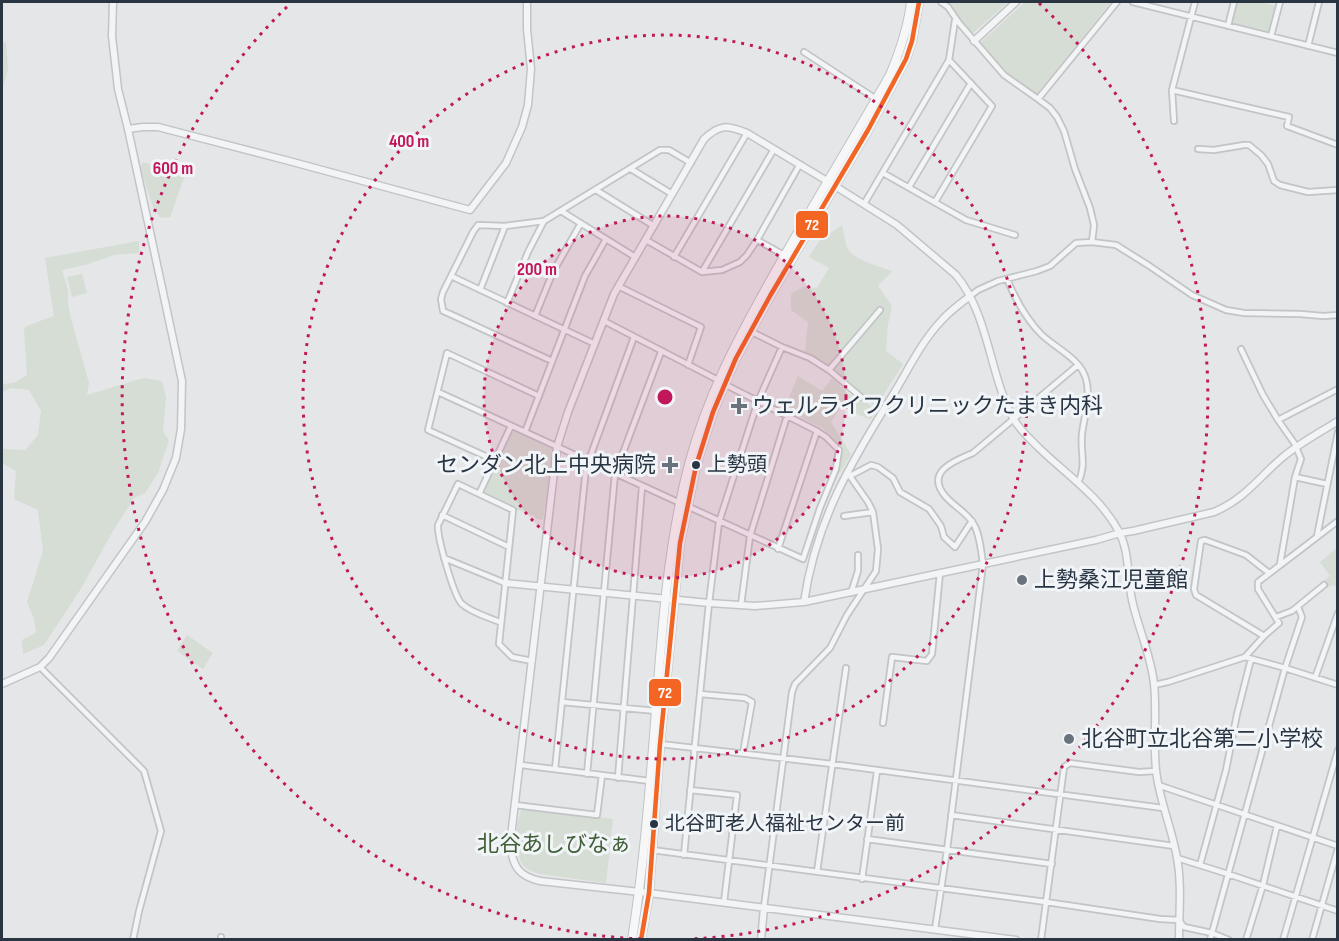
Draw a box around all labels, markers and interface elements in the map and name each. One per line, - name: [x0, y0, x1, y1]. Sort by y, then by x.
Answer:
- text: 400 m: [389, 131, 429, 152]
- text: 600 m: [153, 158, 193, 179]
- line badge: 72: [795, 210, 829, 239]
- text: 72: [805, 216, 819, 235]
- text: 200 m: [517, 259, 557, 280]
- centre of rings: [655, 387, 675, 407]
- place label: ウェルライフクリニックたまき内科: [752, 393, 1103, 420]
- marker: ウェルライフクリニックたまき内科: [730, 397, 748, 415]
- place label: センダン北上中央病院: [436, 452, 656, 479]
- place label: 上勢頭: [707, 453, 767, 477]
- marker: センダン北上中央病院: [661, 456, 679, 474]
- marker: 上勢頭: [690, 459, 702, 471]
- place label: 上勢桑江児童館: [1034, 567, 1188, 594]
- marker: 上勢桑江児童館: [1015, 573, 1029, 587]
- line badge: 72: [648, 678, 682, 707]
- text: 72: [658, 684, 672, 703]
- place label: 北谷町立北谷第二小学校: [1081, 726, 1323, 753]
- marker: 北谷町立北谷第二小学校: [1062, 732, 1076, 746]
- place label: 北谷町老人福祉センター前: [665, 812, 905, 836]
- marker: 北谷町老人福祉センター前: [648, 818, 660, 830]
- park label: 北谷あしびなぁ: [477, 831, 631, 858]

